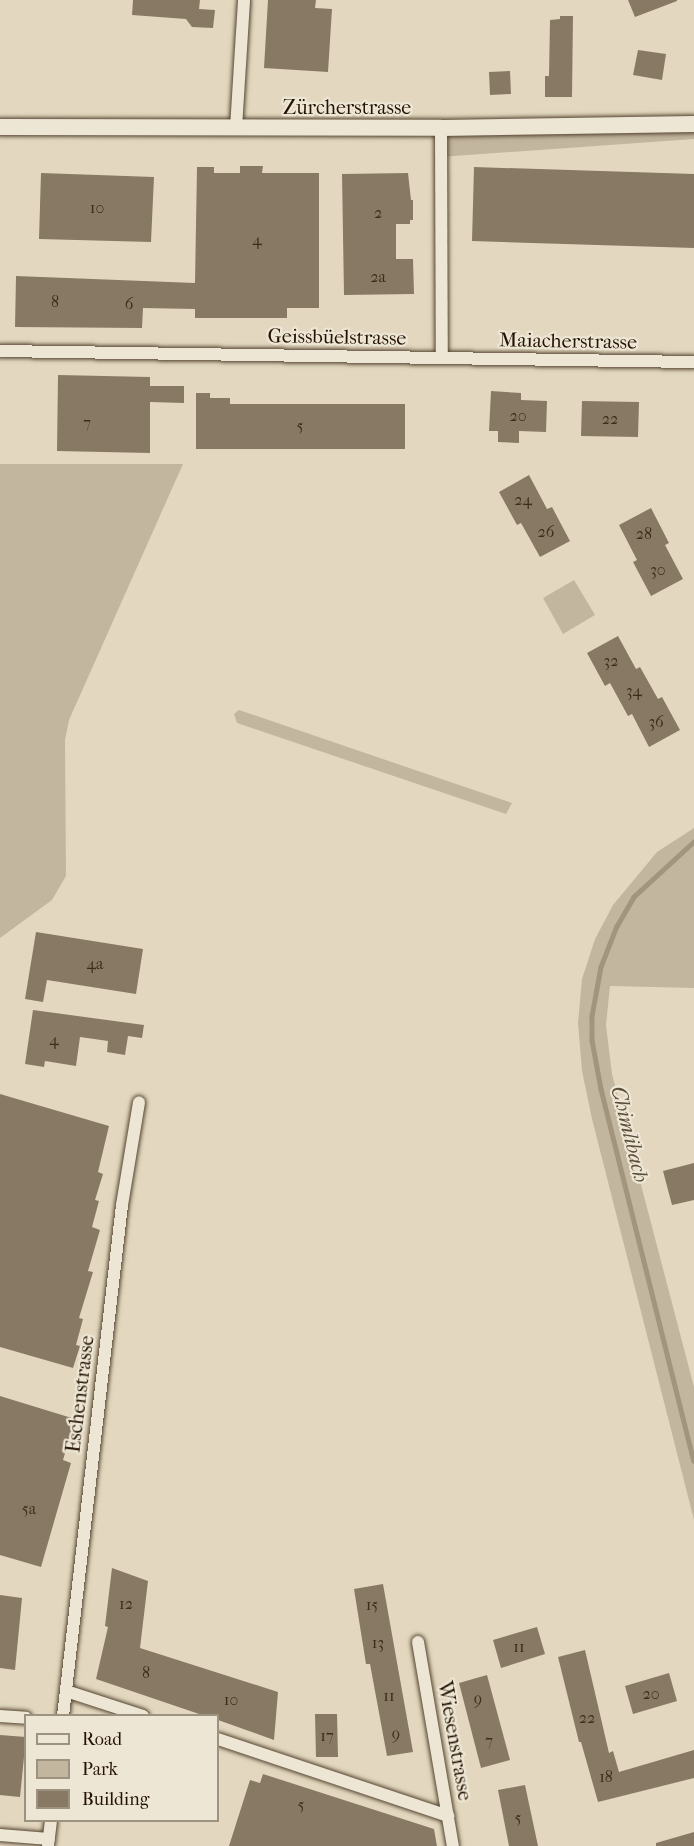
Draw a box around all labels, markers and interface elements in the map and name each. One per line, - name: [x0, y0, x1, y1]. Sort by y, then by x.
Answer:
- street label: Zürcherstrasse: [283, 95, 411, 119]
- house number: 10: [90, 198, 104, 218]
- house number: 2: [374, 203, 382, 223]
- house number: 4: [252, 230, 262, 250]
- house number: 2a: [370, 267, 386, 287]
- house number: 8: [51, 292, 59, 312]
- house number: 6: [125, 294, 133, 314]
- street label: Geissbüelstrasse: [268, 324, 406, 350]
- street label: Maiacherstrasse: [499, 328, 637, 354]
- house number: 20: [509, 406, 527, 426]
- house number: 22: [602, 409, 618, 429]
- house number: 7: [83, 413, 91, 433]
- house number: 5: [297, 416, 303, 436]
- house number: 24: [514, 490, 532, 510]
- house number: 26: [538, 522, 554, 542]
- house number: 28: [636, 524, 652, 544]
- house number: 30: [650, 560, 666, 580]
- house number: 32: [604, 651, 618, 671]
- house number: 34: [626, 681, 642, 701]
- house number: 36: [648, 712, 664, 732]
- house number: 4a: [87, 954, 103, 974]
- house number: 4: [49, 1030, 59, 1050]
- water label: Chimlibach: [606, 1083, 654, 1185]
- street label: Eschenstrasse: [61, 1334, 99, 1454]
- house number: 5a: [22, 1499, 36, 1519]
- house number: 12: [119, 1594, 133, 1614]
- house number: 15: [366, 1595, 378, 1615]
- house number: 13: [372, 1633, 384, 1653]
- house number: 11: [513, 1637, 525, 1657]
- house number: 8: [142, 1663, 150, 1683]
- street label: Wiesenstrasse: [433, 1679, 477, 1803]
- house number: 20: [642, 1684, 660, 1704]
- house number: 11: [383, 1686, 395, 1706]
- house number: 9: [474, 1689, 482, 1709]
- house number: 10: [224, 1690, 238, 1710]
- house number: 22: [579, 1708, 595, 1728]
- legend: [24, 1714, 219, 1822]
- house number: 9: [392, 1724, 400, 1744]
- house number: 17: [320, 1726, 334, 1746]
- text: Road: [82, 1729, 122, 1750]
- house number: 7: [485, 1731, 493, 1751]
- text: Park: [82, 1759, 118, 1780]
- house number: 18: [599, 1767, 613, 1787]
- text: Building: [82, 1789, 149, 1810]
- house number: 5: [298, 1795, 304, 1815]
- house number: 5: [515, 1808, 521, 1828]

